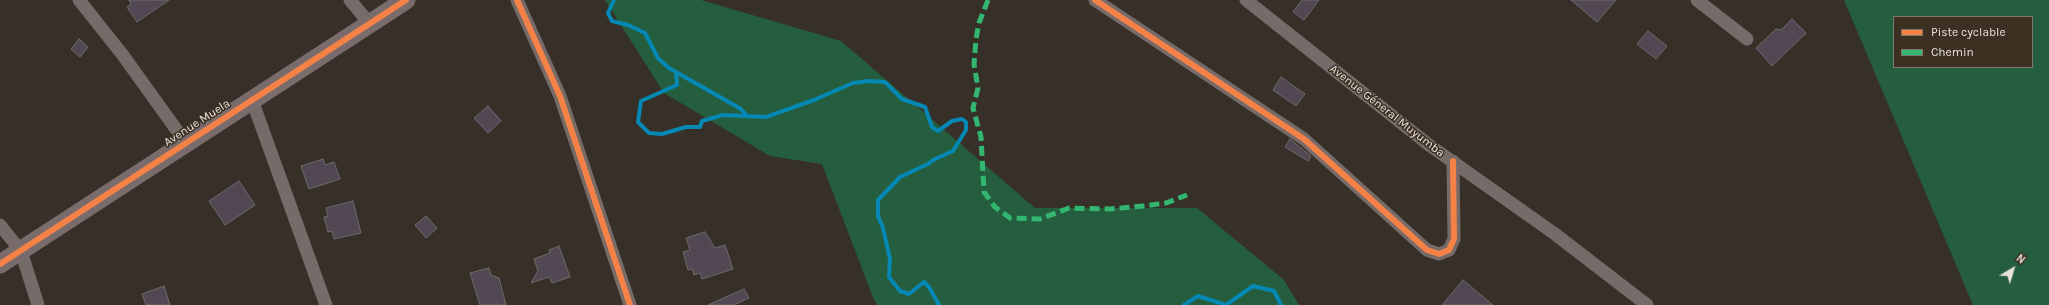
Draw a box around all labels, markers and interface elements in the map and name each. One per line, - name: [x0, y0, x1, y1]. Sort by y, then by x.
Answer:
- legend: [1893, 16, 2033, 68]
- text: Piste cyclable: [1931, 25, 2006, 39]
- text: Chemin: [1931, 45, 1974, 59]
- street label: Avenue Géneral Muyumba: [1327, 62, 1447, 160]
- street label: Avenue Muela: [161, 96, 233, 150]
- north arrow: [1993, 249, 2033, 289]
- text: N: [2014, 252, 2028, 267]

